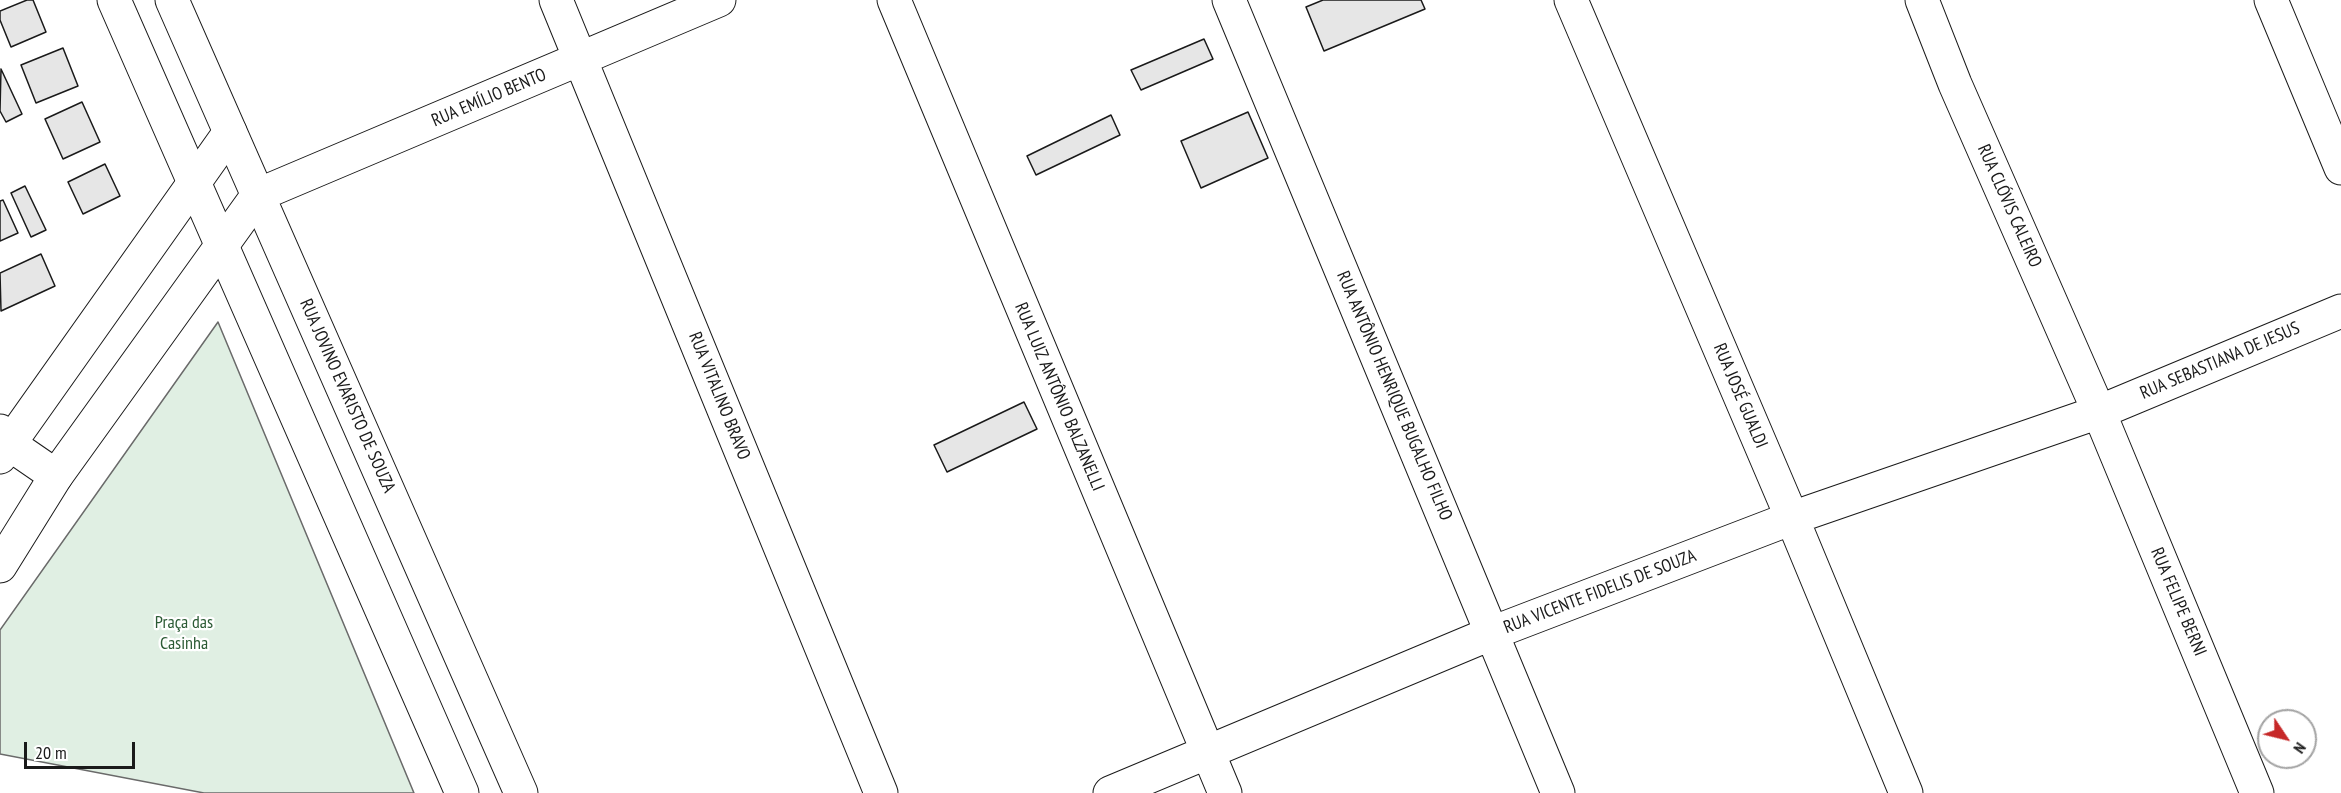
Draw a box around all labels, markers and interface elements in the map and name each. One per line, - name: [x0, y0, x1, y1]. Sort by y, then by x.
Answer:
- street label: RUA EMÍLIO BENTO: [429, 64, 549, 132]
- street label: RUA CLÓVIS CALEIRO: [1972, 141, 2046, 271]
- street label: RUA ANTÔNIO HENRIQUE BUGALHO FILHO: [1332, 268, 1456, 524]
- street label: RUA JOVINO EVARISTO DE SOUZA: [295, 296, 399, 496]
- street label: RUA LUIZ ANTÔNIO BALZANELLI: [1010, 300, 1108, 494]
- street label: RUA SEBASTIANA DE JESUS: [2137, 318, 2303, 404]
- street label: RUA VITALINO BRAVO: [684, 329, 754, 463]
- street label: RUA JOSÉ GUALDI: [1708, 340, 1772, 452]
- street label: RUA VICENTE FIDELIS DE SOUZA: [1501, 545, 1699, 639]
- street label: RUA FELIPE BERNI: [2145, 545, 2211, 659]
- park label: Praça das Casinha: [155, 612, 213, 654]
- north arrow: [2257, 709, 2317, 769]
- scale bar: [27, 730, 138, 768]
- text: N: [2289, 739, 2311, 757]
- text: 20 m: [35, 741, 67, 764]

